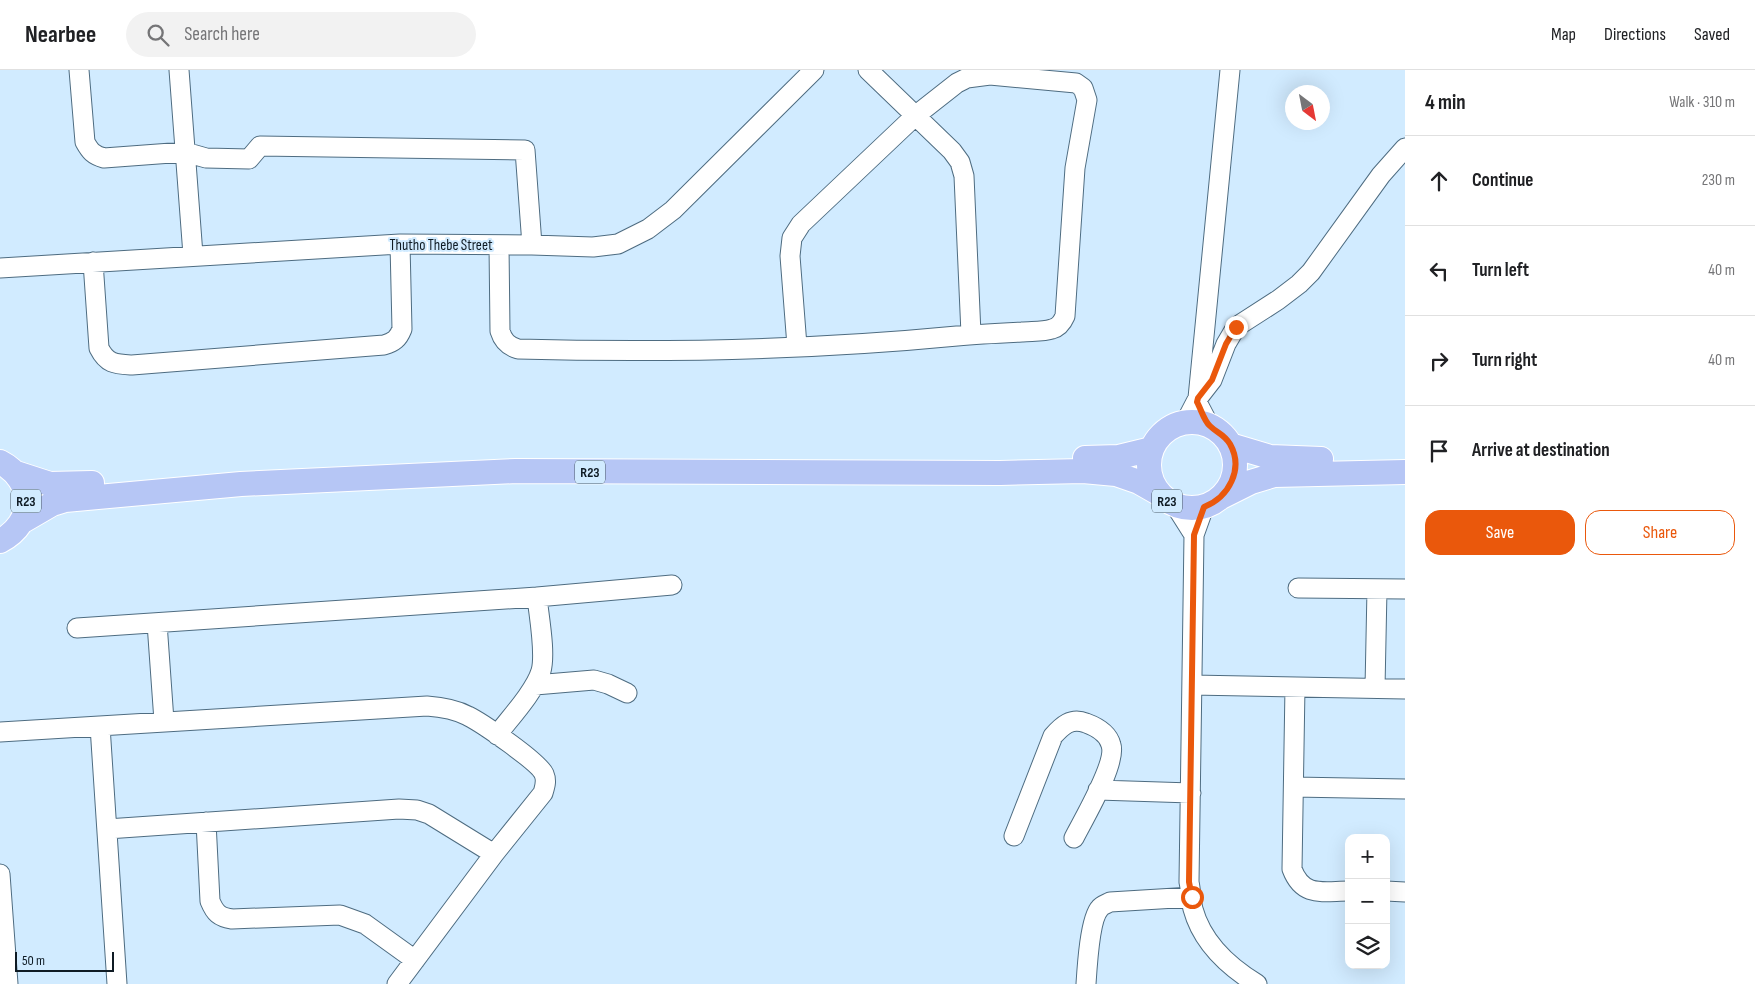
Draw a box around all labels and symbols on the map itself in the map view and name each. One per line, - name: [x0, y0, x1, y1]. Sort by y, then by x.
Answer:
- north arrow: [1285, 85, 1330, 130]
- street label: Thutho Thebe Street: [390, 236, 493, 255]
- route end: [1225, 316, 1248, 339]
- road number: R23: [575, 461, 605, 484]
- road number: R23: [11, 490, 41, 512]
- road number: R23: [1152, 490, 1182, 512]
- route start: [1181, 886, 1204, 909]
- scale bar: [15, 949, 114, 972]

